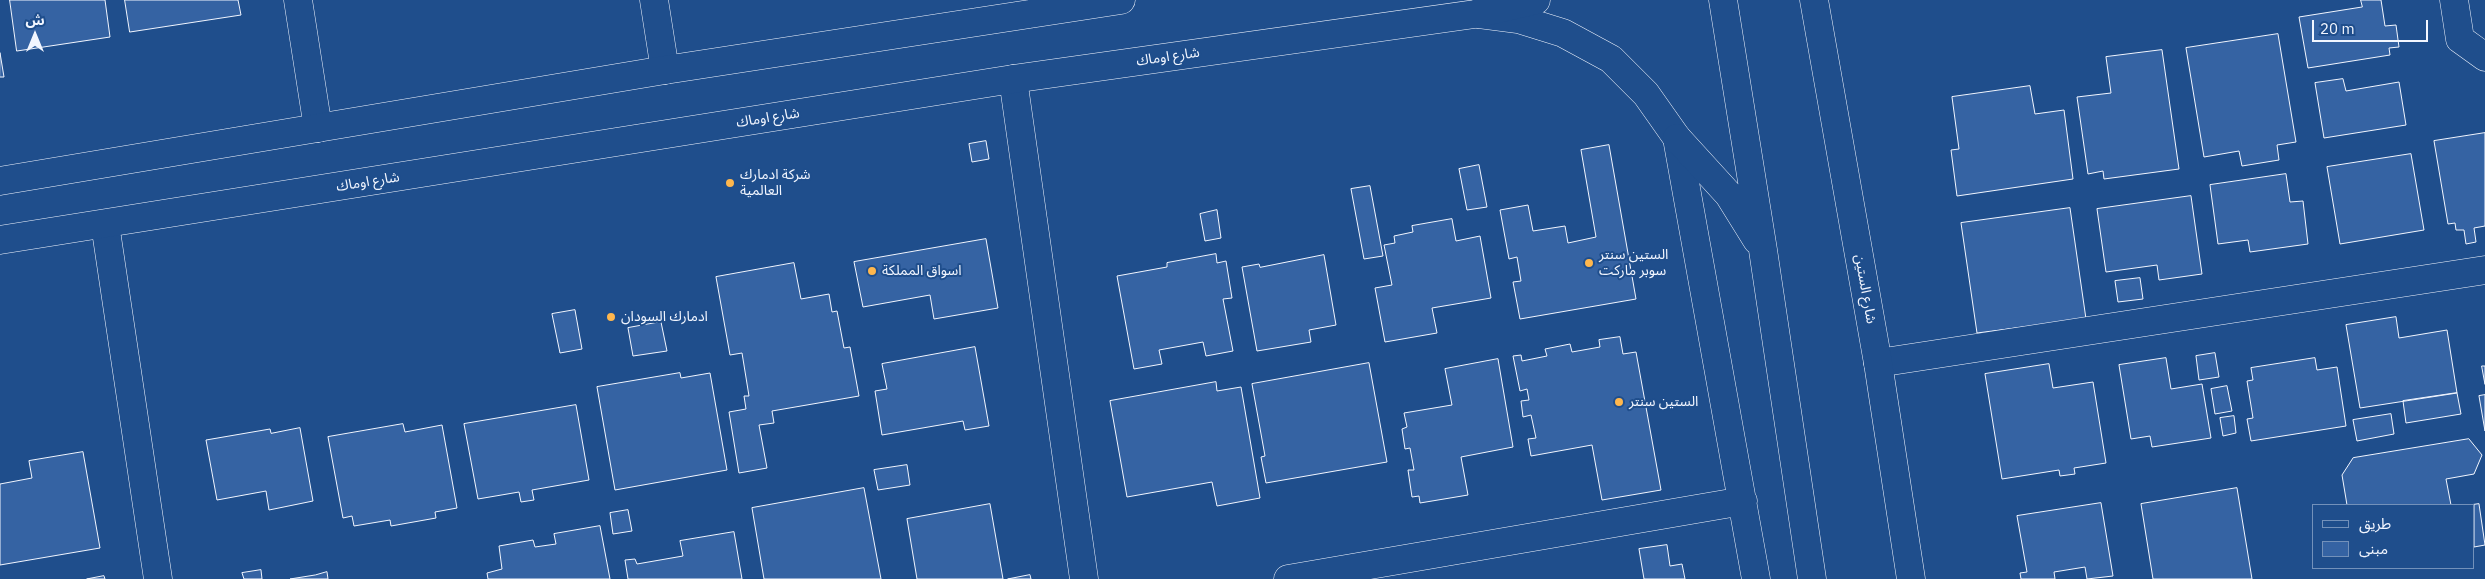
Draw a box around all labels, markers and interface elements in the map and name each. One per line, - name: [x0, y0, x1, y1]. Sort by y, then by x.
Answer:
- north arrow: [10, 10, 60, 60]
- scale bar: [2315, 10, 2431, 42]
- text: ش: [25, 11, 45, 29]
- text: 20 m: [2320, 19, 2355, 38]
- street label: شارع اوماك: [1135, 44, 1201, 70]
- street label: شارع اوماك: [735, 105, 801, 131]
- place label: شركة ادمارك العالمية: [740, 167, 810, 200]
- street label: شارع اوماك: [335, 169, 401, 195]
- marker: شركة ادمارك العالمية: [724, 177, 736, 189]
- place label: الستين سنتر سوبر ماركت: [1599, 247, 1668, 280]
- street label: شارع الستين: [1851, 253, 1879, 325]
- marker: الستين سنتر سوبر ماركت: [1583, 257, 1595, 269]
- place label: اسواق المملكة: [882, 263, 962, 279]
- marker: اسواق المملكة: [866, 265, 878, 277]
- place label: ادمارك السودان: [621, 309, 708, 325]
- marker: ادمارك السودان: [605, 311, 617, 323]
- place label: الستين سنتر: [1629, 394, 1698, 410]
- marker: الستين سنتر: [1613, 396, 1625, 408]
- legend: [2312, 504, 2475, 569]
- text: طريق: [2359, 514, 2391, 533]
- text: مبنى: [2359, 539, 2388, 558]

